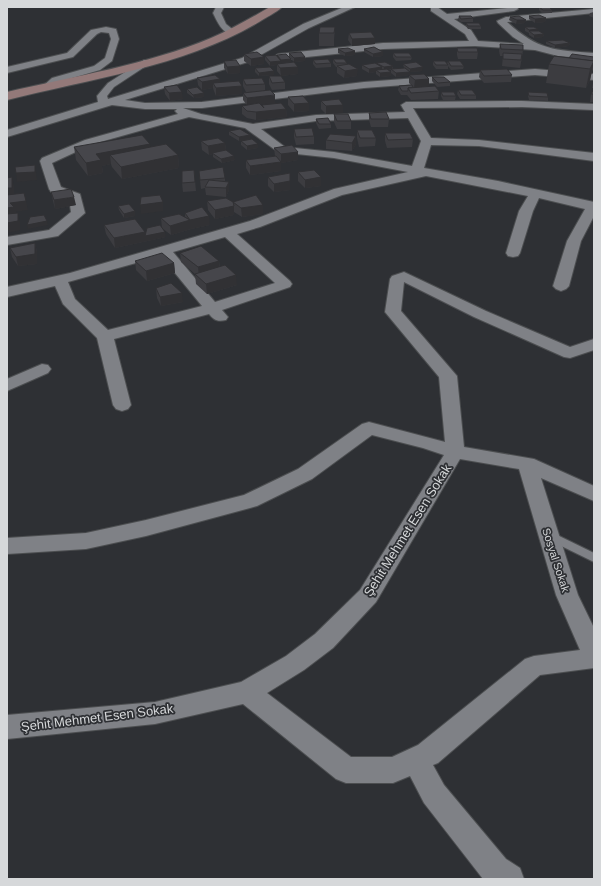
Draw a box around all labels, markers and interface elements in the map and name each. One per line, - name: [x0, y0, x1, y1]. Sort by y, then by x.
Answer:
- street label: Şehit Mehmet Esen Sokak: [360, 461, 455, 599]
- street label: Sosyal Sokak: [540, 526, 572, 594]
- street label: Şehit Mehmet Esen Sokak: [20, 701, 174, 734]

